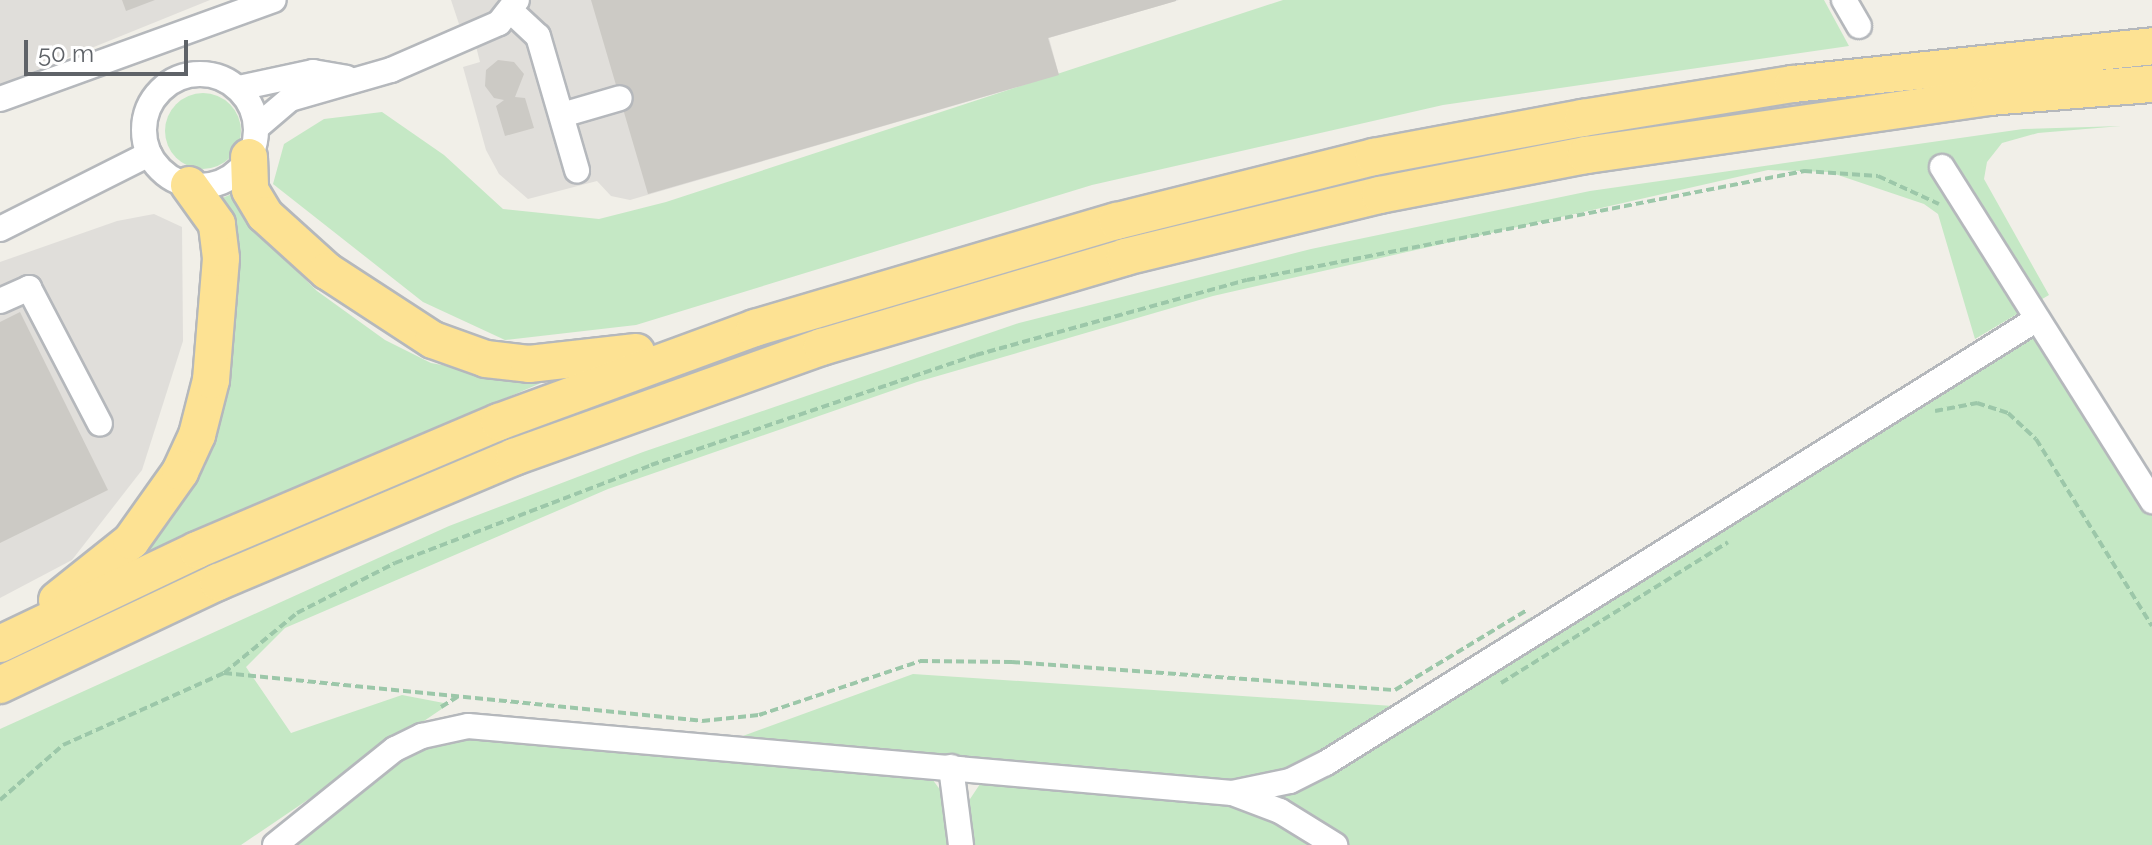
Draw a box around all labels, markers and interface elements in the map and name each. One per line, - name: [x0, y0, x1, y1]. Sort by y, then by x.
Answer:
- scale bar: [28, 24, 192, 74]
- text: 50 m: [38, 39, 94, 68]

